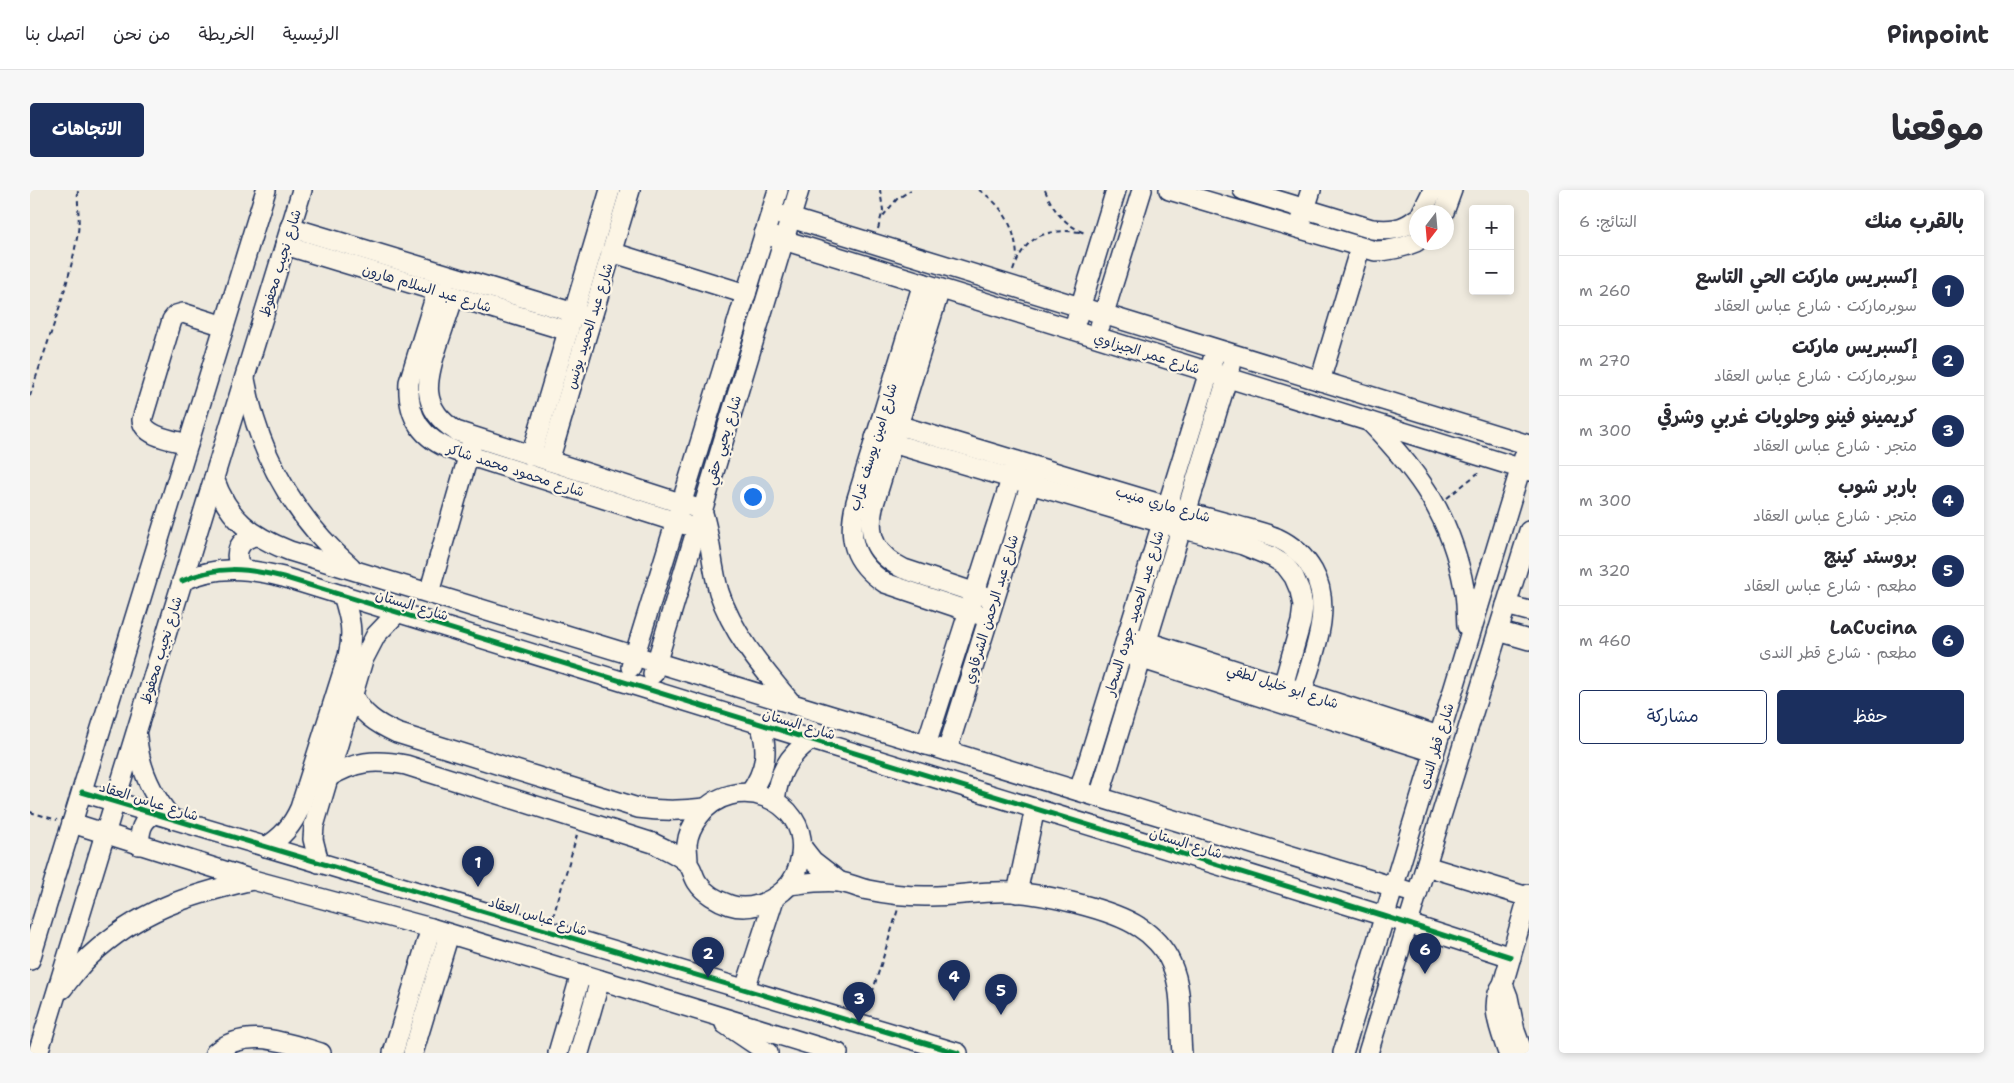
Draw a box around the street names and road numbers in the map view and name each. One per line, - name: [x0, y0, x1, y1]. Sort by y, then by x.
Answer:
- street label: شارع نجيب محفوظ: [255, 207, 306, 319]
- street label: شارع عبد السلام هارون: [360, 260, 494, 318]
- street label: شارع عبد الحميد يونس: [561, 261, 618, 391]
- street label: شارع عمر الجيزاوي: [1091, 328, 1202, 380]
- street label: شارع امين يوسف غراب: [845, 381, 902, 513]
- street label: شارع يحيي حقي: [701, 393, 749, 488]
- street label: شارع محمود محمد شاكر: [444, 439, 587, 502]
- street label: شارع ماري منيب: [1113, 482, 1212, 528]
- street label: شارع عبد الحميد جوده السحار: [1100, 528, 1169, 699]
- street label: شارع عبد الرحمن الشرقاوي: [960, 532, 1024, 686]
- street label: شارع البستان: [373, 585, 451, 626]
- street label: شارع نجيب محفوظ: [136, 594, 187, 706]
- street label: شارع ابو خليل لطفي: [1224, 660, 1341, 716]
- street label: شارع قطر الندى: [1414, 701, 1459, 792]
- street label: شارع البستان: [760, 704, 838, 745]
- street label: شارع عباس العقاد: [97, 777, 201, 826]
- street label: شارع البستان: [1147, 823, 1225, 864]
- street label: شارع عباس العقاد: [486, 892, 590, 941]

